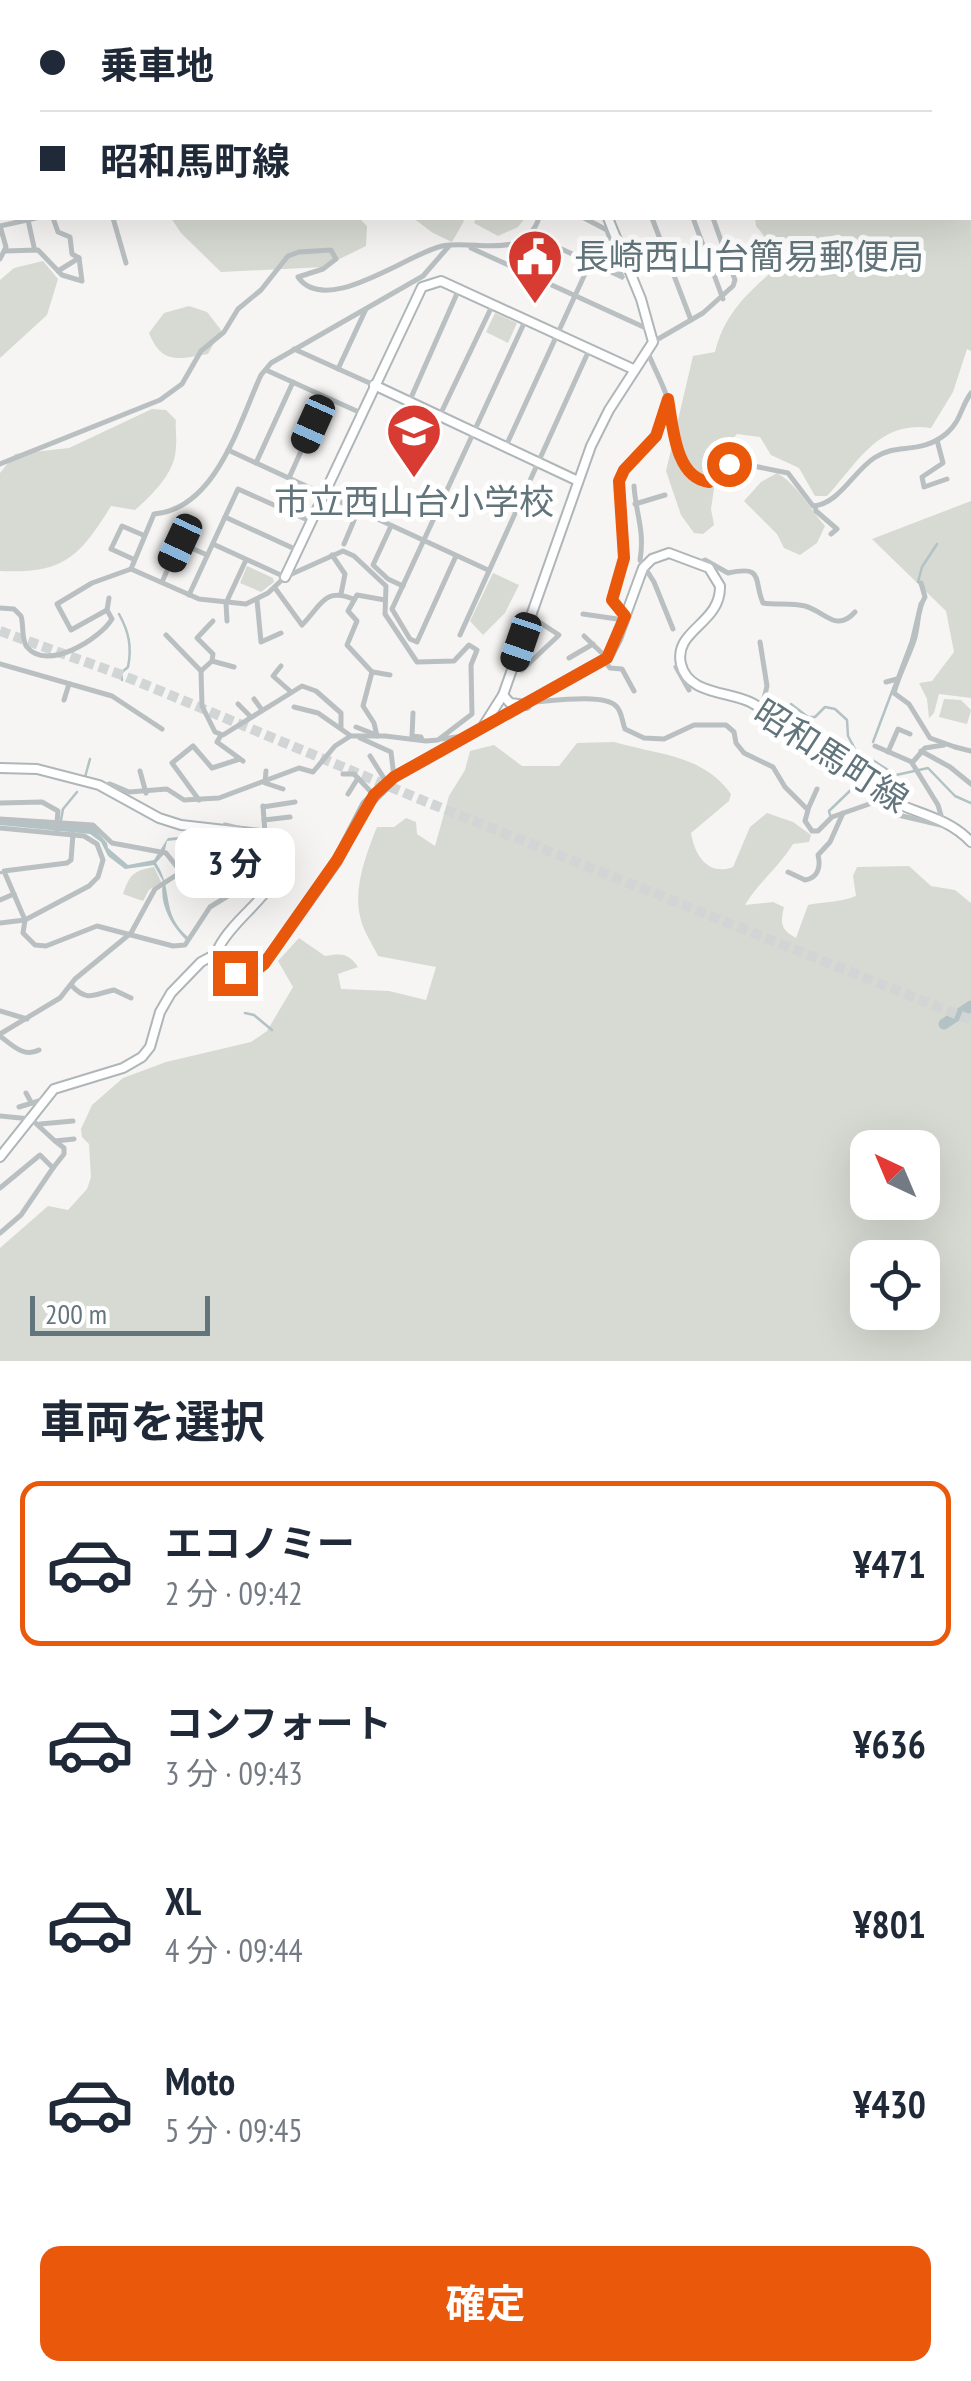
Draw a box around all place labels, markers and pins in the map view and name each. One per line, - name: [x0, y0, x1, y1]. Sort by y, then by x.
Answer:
- public building icon: 長崎西山台簡易郵便局: [505, 227, 565, 306]
- place label: 長崎西山台簡易郵便局: [574, 233, 924, 279]
- school or university icon: 市立西山台小学校: [384, 401, 444, 480]
- place label: 市立西山台小学校: [274, 478, 554, 524]

